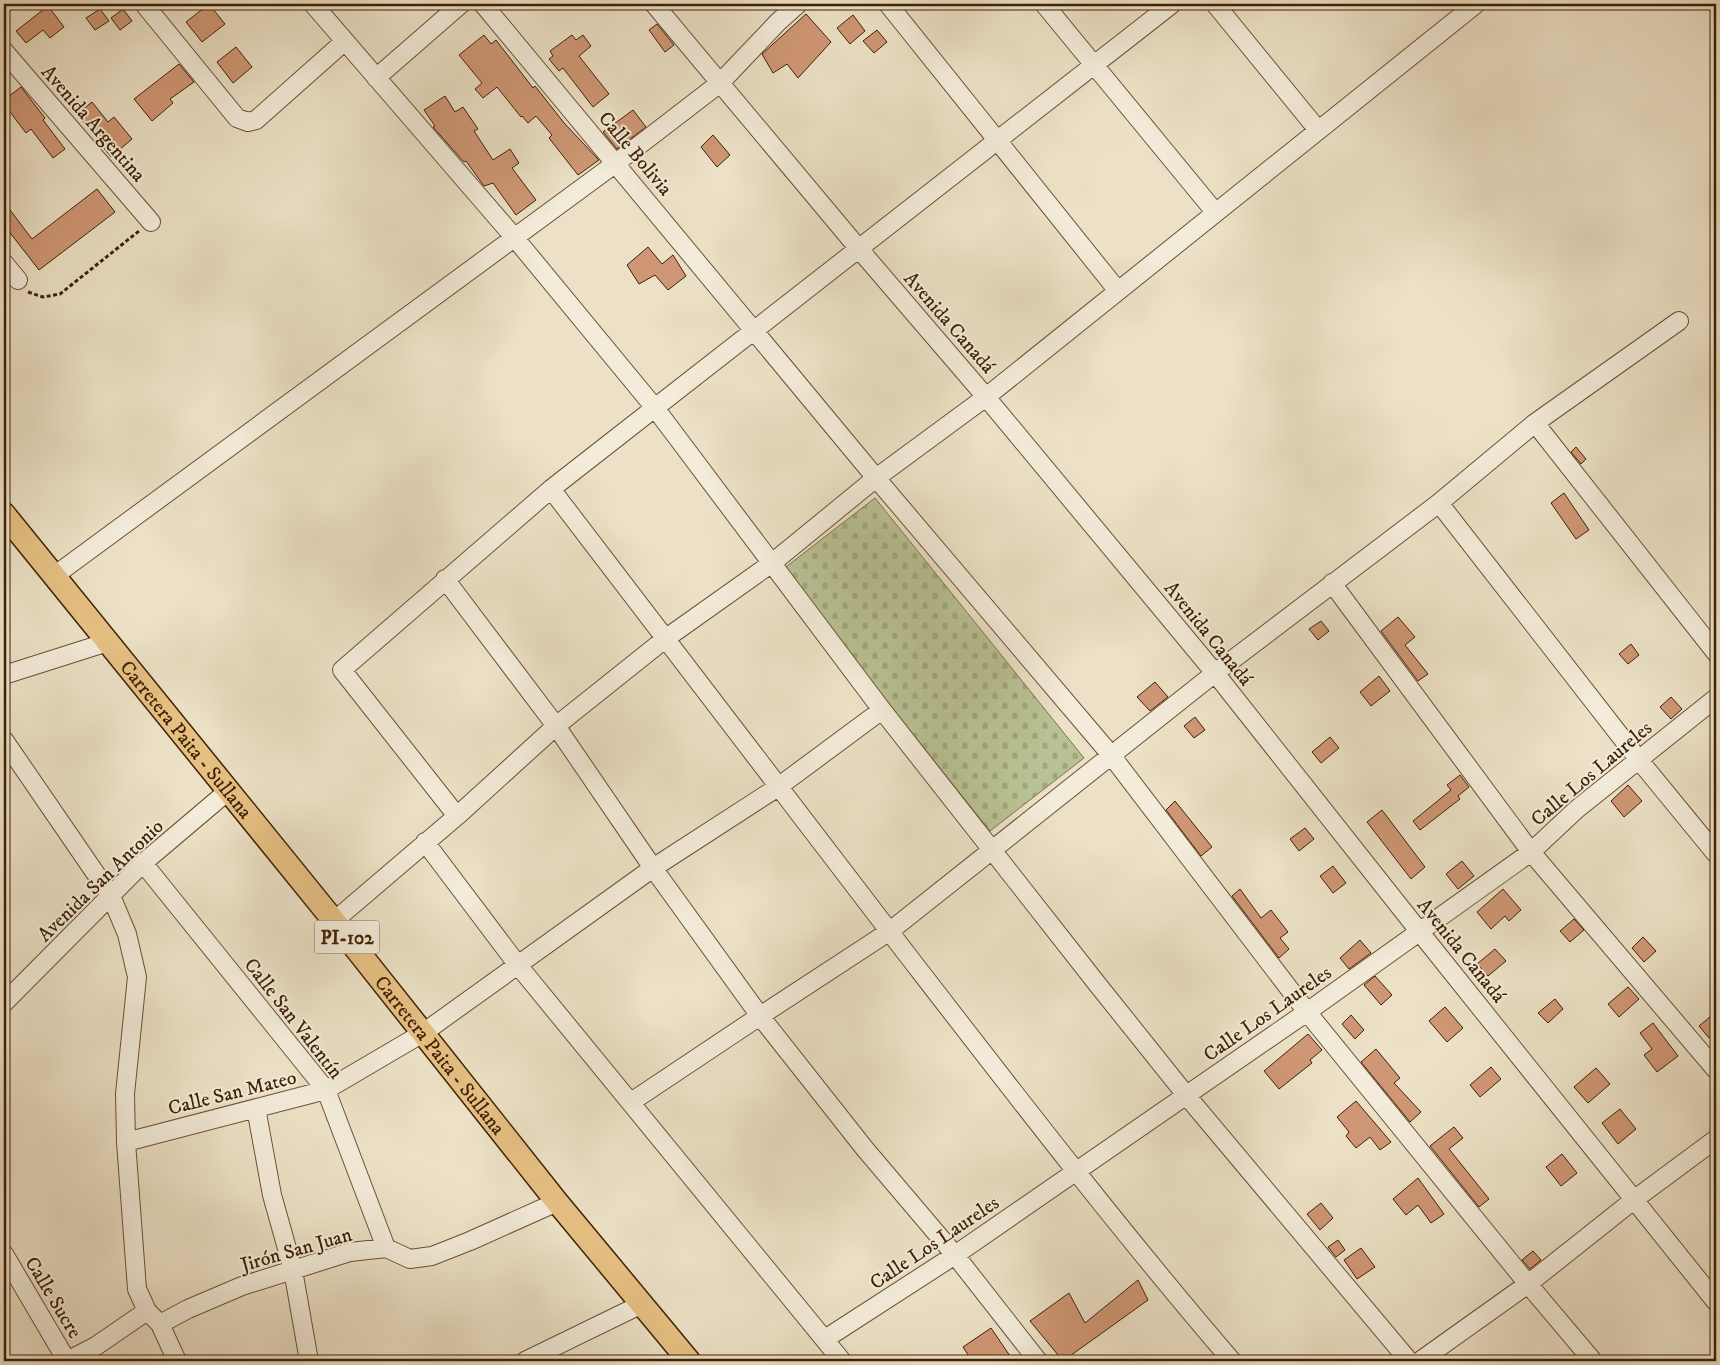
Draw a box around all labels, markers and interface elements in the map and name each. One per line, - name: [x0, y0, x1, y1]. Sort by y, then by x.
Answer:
- street label: Avenida Argentina: [35, 60, 151, 188]
- street label: Calle Bolivia: [592, 107, 678, 202]
- street label: Avenida Canadá: [898, 267, 1000, 379]
- street label: Avenida Canadá: [1158, 577, 1258, 692]
- street label: Carretera Paita - Sullana: [114, 656, 257, 825]
- street label: Calle Los Laureles: [1526, 716, 1658, 832]
- street label: Avenida San Antonio: [33, 814, 169, 948]
- street label: Avenida Canadá: [1411, 894, 1511, 1009]
- road number: PI-102: [314, 920, 380, 954]
- street label: Calle San Valentín: [238, 953, 348, 1085]
- street label: Calle Los Laureles: [1199, 961, 1337, 1068]
- street label: Carretera Paita - Sullana: [368, 971, 510, 1141]
- street label: Calle San Mateo: [166, 1065, 299, 1121]
- street label: Calle Los Laureles: [865, 1191, 1005, 1296]
- street label: Jirón San Juan: [236, 1222, 355, 1279]
- street label: Calle Sucre: [19, 1252, 87, 1343]

